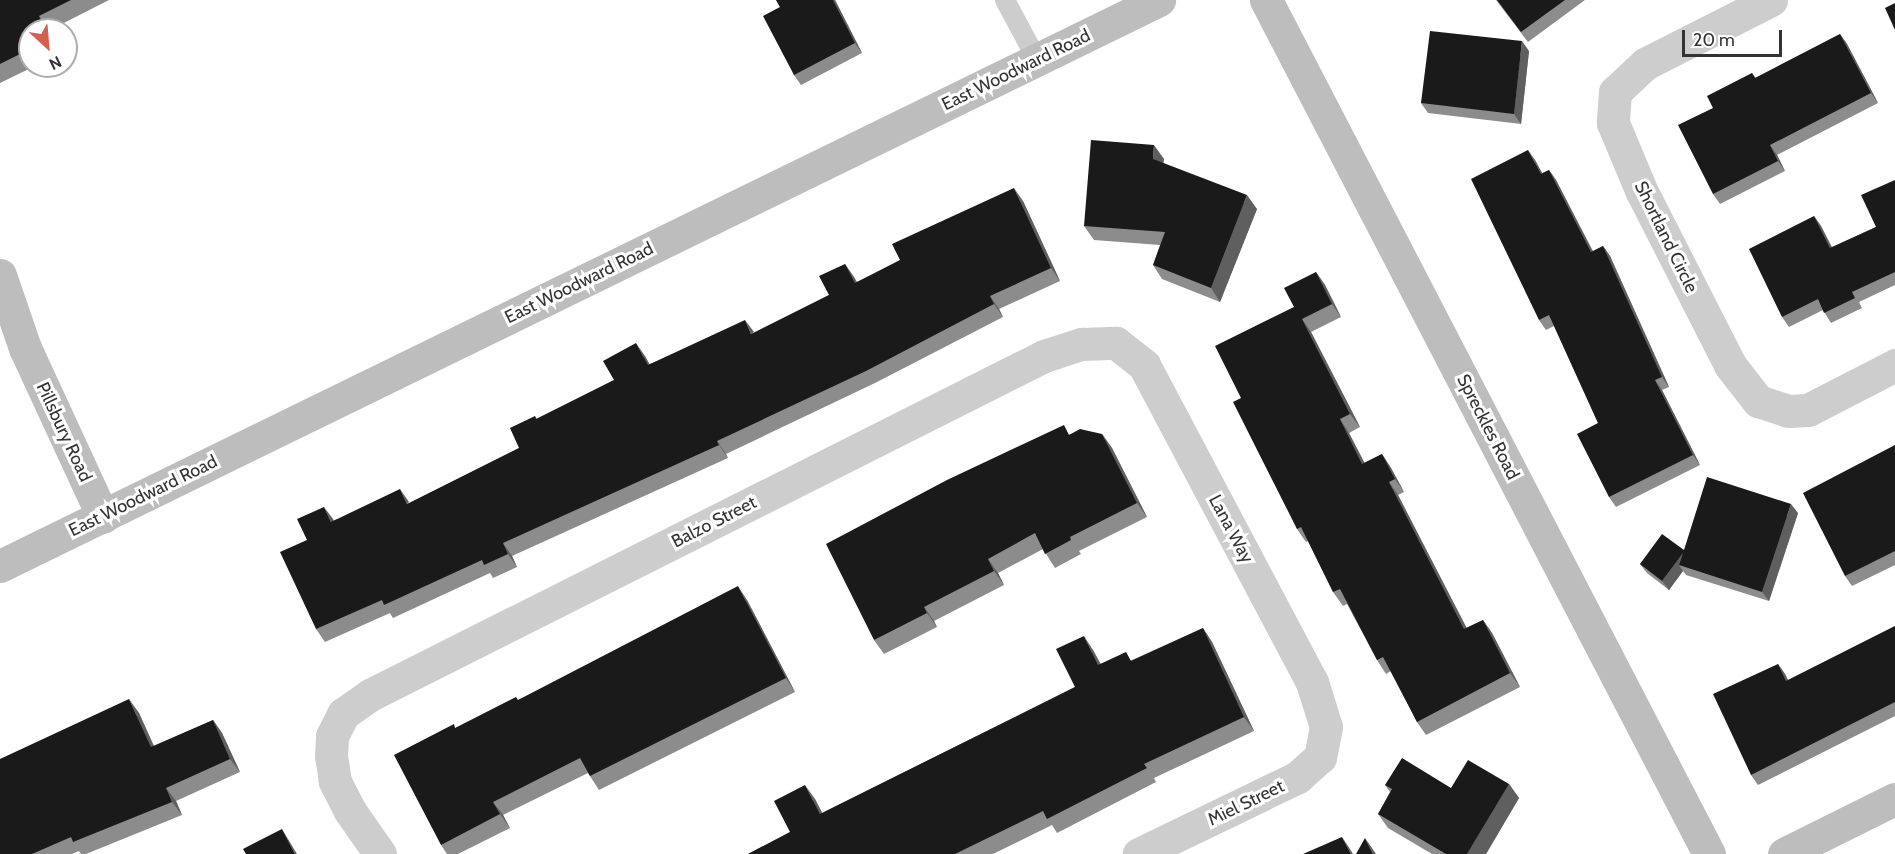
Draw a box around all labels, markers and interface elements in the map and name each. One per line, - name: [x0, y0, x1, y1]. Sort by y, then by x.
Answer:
- north arrow: [18, 18, 78, 78]
- scale bar: [1685, 18, 1786, 56]
- street label: East Woodward Road: [938, 25, 1094, 115]
- text: 20 m: [1693, 29, 1735, 51]
- text: N: [46, 52, 64, 74]
- street label: Shortland Circle: [1630, 178, 1702, 296]
- street label: East Woodward Road: [501, 238, 657, 328]
- street label: Spreckles Road: [1452, 371, 1524, 483]
- street label: Pillsbury Road: [32, 379, 96, 485]
- street label: East Woodward Road: [65, 451, 221, 541]
- street label: Balzo Street: [668, 491, 760, 553]
- street label: Lana Way: [1204, 491, 1258, 567]
- street label: Miel Street: [1204, 775, 1288, 831]

